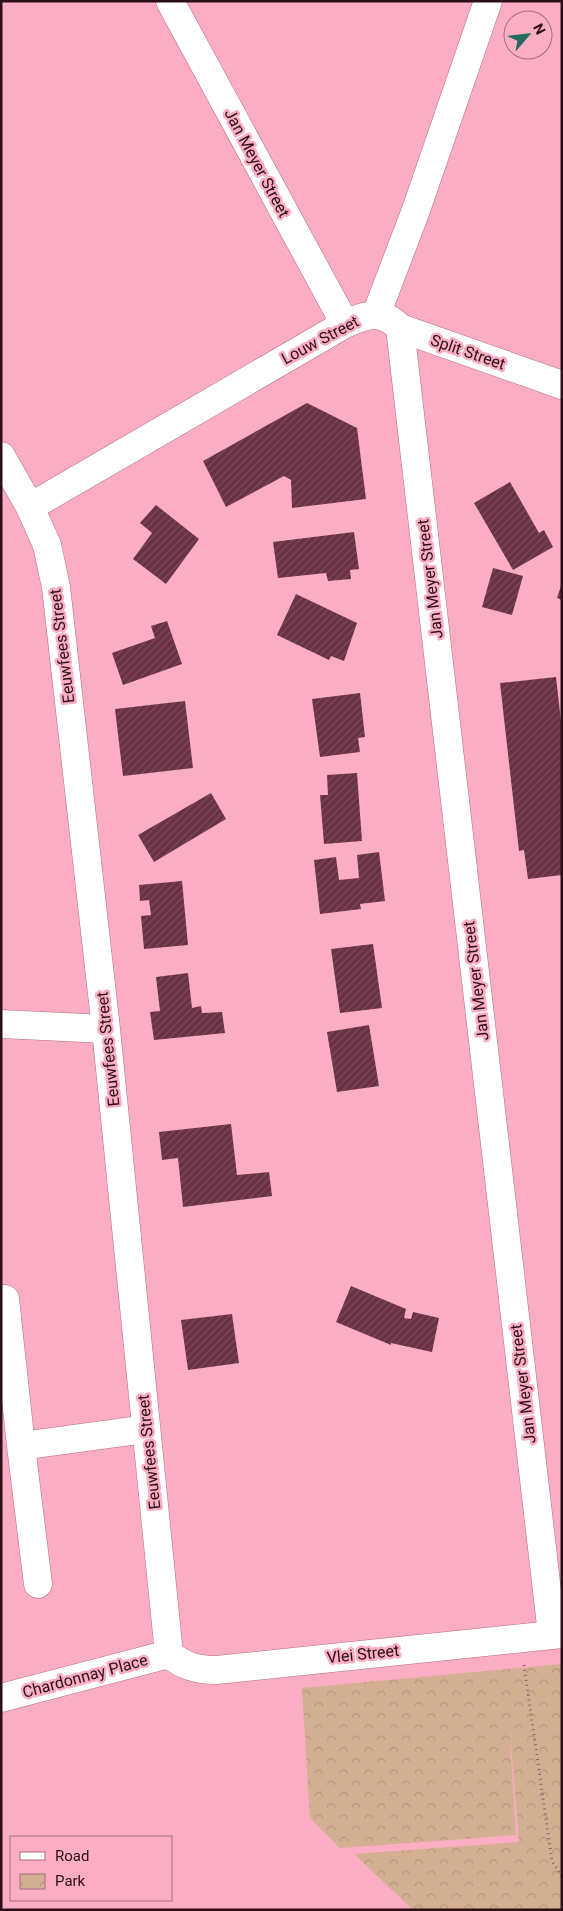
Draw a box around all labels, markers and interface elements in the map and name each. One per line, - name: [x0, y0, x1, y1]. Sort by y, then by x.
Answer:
- north arrow: [503, 10, 553, 60]
- text: N: [530, 21, 549, 37]
- street label: Jan Meyer Street: [220, 105, 294, 221]
- street label: Louw Street: [278, 312, 362, 368]
- street label: Split Street: [428, 330, 508, 374]
- street label: Jan Meyer Street: [413, 518, 447, 640]
- street label: Eeuwfees Street: [46, 588, 78, 704]
- street label: Jan Meyer Street: [459, 920, 493, 1042]
- street label: Eeuwfees Street: [93, 991, 123, 1107]
- street label: Jan Meyer Street: [506, 1323, 540, 1445]
- street label: Eeuwfees Street: [134, 1394, 164, 1510]
- street label: Vlei Street: [326, 1641, 400, 1667]
- street label: Chardonnay Place: [20, 1650, 150, 1702]
- legend: [10, 1836, 172, 1901]
- text: Road: [55, 1847, 89, 1865]
- text: Park: [55, 1872, 86, 1890]

